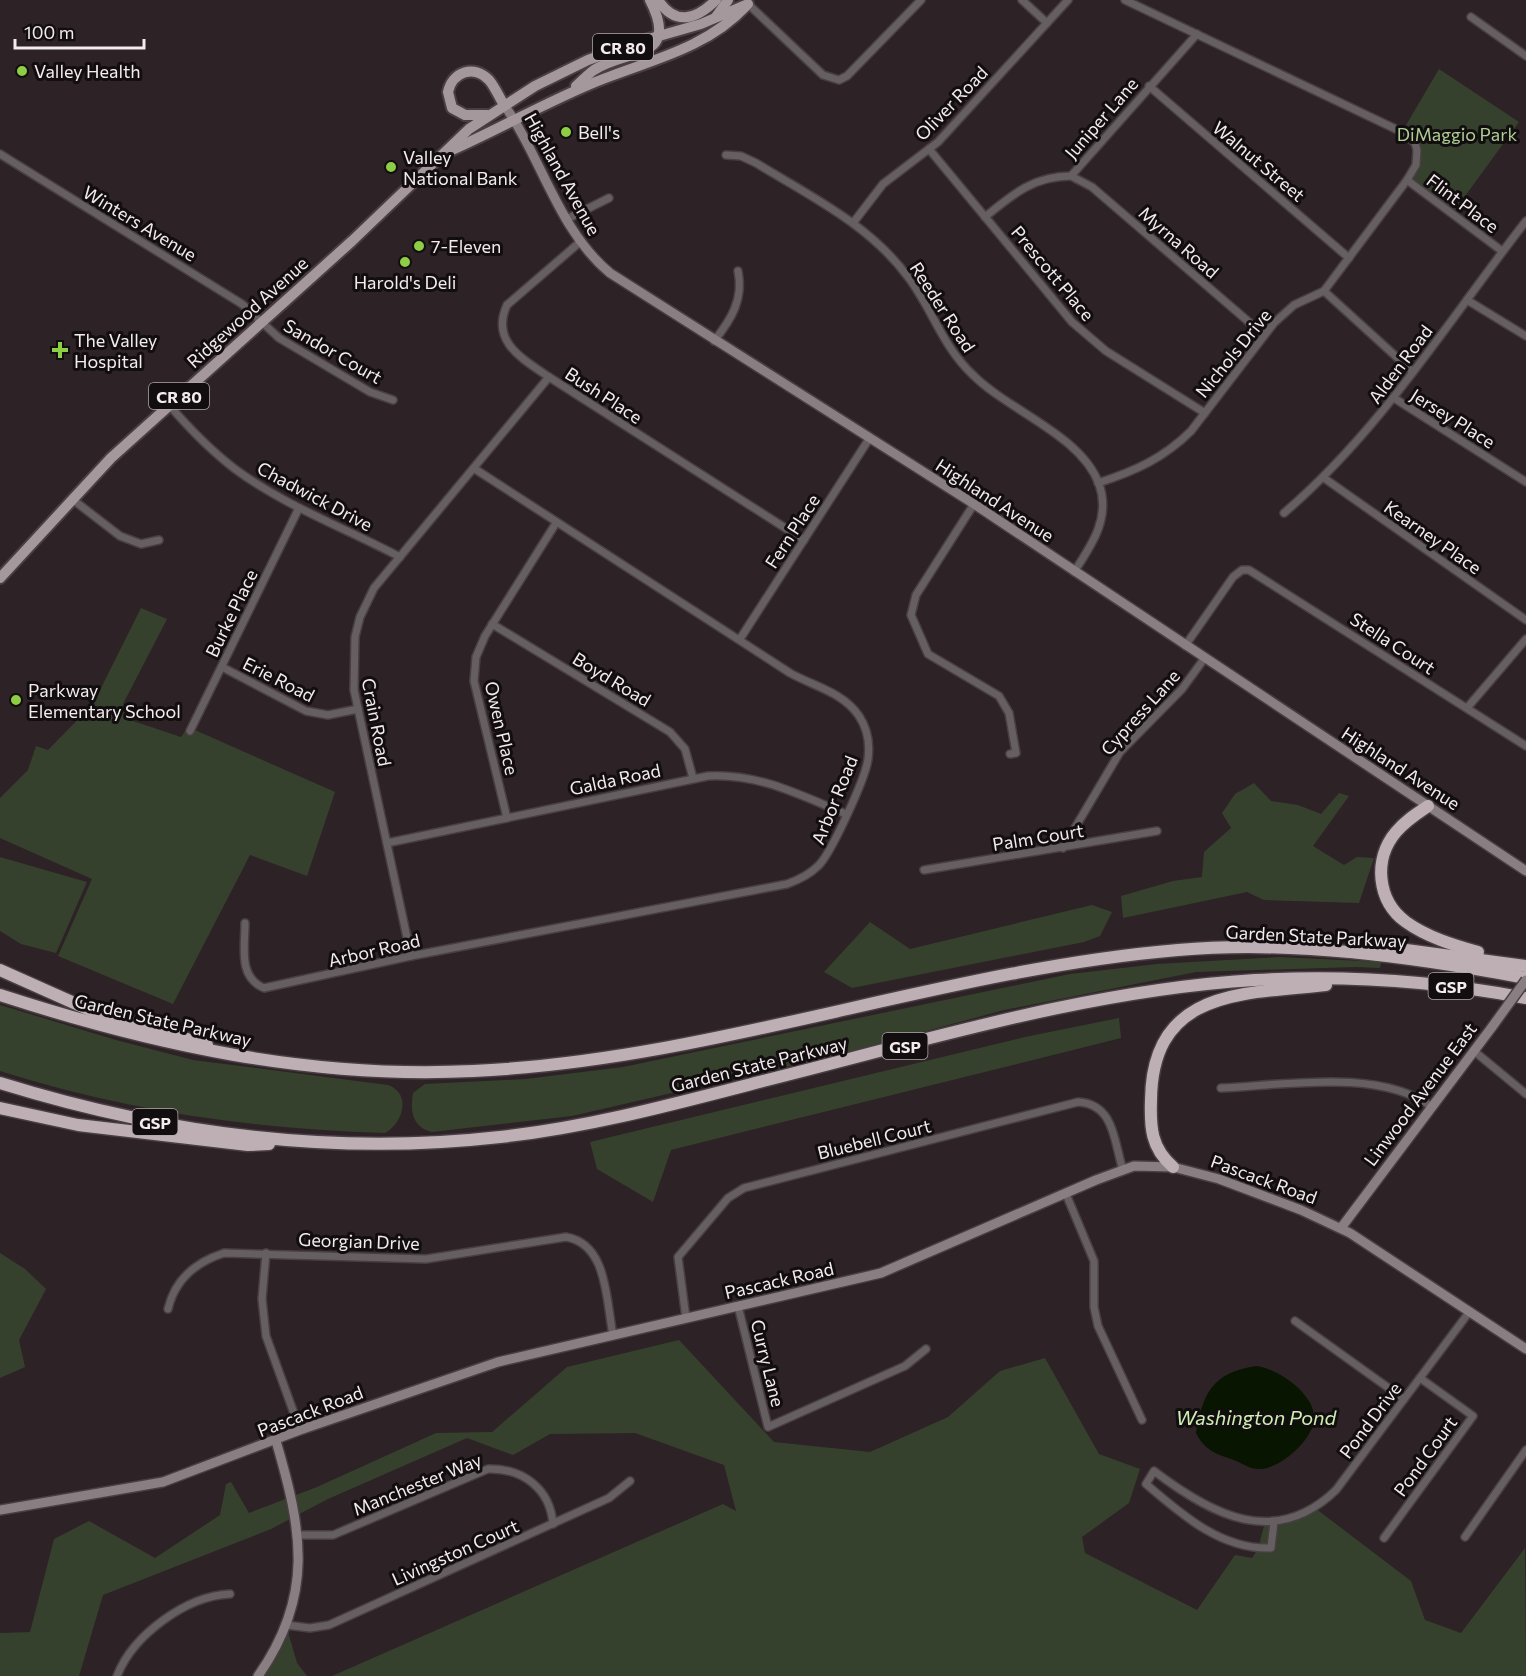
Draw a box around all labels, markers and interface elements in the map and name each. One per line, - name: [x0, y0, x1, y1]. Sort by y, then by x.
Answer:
- scale bar: [15, 12, 144, 50]
- text: 100 m: [24, 21, 74, 43]
- road number: CR 80: [593, 34, 653, 60]
- place label: Valley Health: [34, 60, 141, 82]
- street label: Oliver Road: [910, 61, 992, 145]
- marker: Valley Health: [15, 64, 29, 78]
- street label: Juniper Lane: [1060, 73, 1142, 163]
- street label: Highland Avenue: [520, 109, 606, 239]
- street label: Walnut Street: [1208, 116, 1310, 206]
- place label: Bell's: [578, 121, 620, 143]
- park label: DiMaggio Park: [1397, 123, 1517, 145]
- marker: Bell's: [559, 125, 573, 139]
- place label: Valley National Bank: [403, 146, 518, 189]
- marker: Valley National Bank: [384, 160, 398, 174]
- street label: Flint Place: [1423, 169, 1503, 237]
- street label: Winters Avenue: [79, 180, 201, 266]
- street label: Myrna Road: [1135, 201, 1223, 283]
- street label: Prescott Place: [1007, 221, 1099, 325]
- place label: 7-Eleven: [431, 235, 501, 257]
- marker: 7-Eleven: [412, 239, 426, 253]
- street label: Ridgewood Avenue: [182, 252, 312, 372]
- marker: Harold's Deli: [398, 255, 412, 269]
- street label: Reeder Road: [906, 258, 980, 356]
- place label: Harold's Deli: [354, 271, 456, 293]
- street label: Nichols Drive: [1191, 304, 1275, 402]
- street label: Sandor Court: [280, 314, 386, 388]
- street label: Alden Road: [1363, 320, 1437, 408]
- place label: The Valley Hospital: [74, 329, 157, 372]
- marker: The Valley Hospital: [51, 341, 69, 359]
- street label: Bush Place: [561, 362, 647, 428]
- road number: CR 80: [149, 383, 209, 409]
- street label: Jersey Place: [1407, 383, 1499, 453]
- street label: Highland Avenue: [932, 454, 1058, 546]
- street label: Chadwick Drive: [254, 456, 376, 536]
- street label: Fern Place: [760, 490, 824, 572]
- street label: Kearney Place: [1380, 495, 1486, 579]
- street label: Burke Place: [200, 566, 262, 660]
- street label: Stella Court: [1346, 607, 1440, 679]
- street label: Boyd Road: [569, 647, 655, 711]
- street label: Erie Road: [239, 652, 319, 706]
- street label: Cypress Lane: [1096, 665, 1184, 759]
- street label: Crain Road: [358, 676, 396, 768]
- place label: Parkway Elementary School: [28, 679, 181, 722]
- street label: Owen Place: [481, 679, 523, 777]
- marker: Parkway Elementary School: [9, 693, 23, 707]
- street label: Highland Avenue: [1338, 722, 1464, 814]
- street label: Arbor Road: [806, 752, 862, 848]
- street label: Galda Road: [567, 759, 663, 799]
- street label: Palm Court: [991, 819, 1085, 855]
- street label: Garden State Parkway: [1225, 920, 1407, 952]
- street label: Arbor Road: [326, 929, 422, 971]
- road number: GSP: [1428, 973, 1474, 999]
- street label: Garden State Parkway: [72, 989, 254, 1051]
- street label: Linwood Avenue East: [1359, 1018, 1481, 1170]
- street label: Garden State Parkway: [669, 1031, 849, 1097]
- road number: GSP: [882, 1033, 928, 1059]
- road number: GSP: [132, 1109, 178, 1135]
- street label: Bluebell Court: [815, 1114, 933, 1164]
- street label: Pascack Road: [1208, 1150, 1320, 1208]
- street label: Georgian Drive: [298, 1228, 420, 1254]
- street label: Pascack Road: [722, 1257, 836, 1303]
- street label: Curry Lane: [747, 1317, 789, 1409]
- street label: Pond Drive: [1334, 1378, 1406, 1462]
- street label: Pascack Road: [254, 1381, 366, 1441]
- water label: Washington Pond: [1176, 1405, 1338, 1429]
- street label: Pond Court: [1389, 1412, 1461, 1500]
- street label: Manchester Way: [349, 1448, 485, 1520]
- street label: Livingston Court: [388, 1514, 522, 1590]

